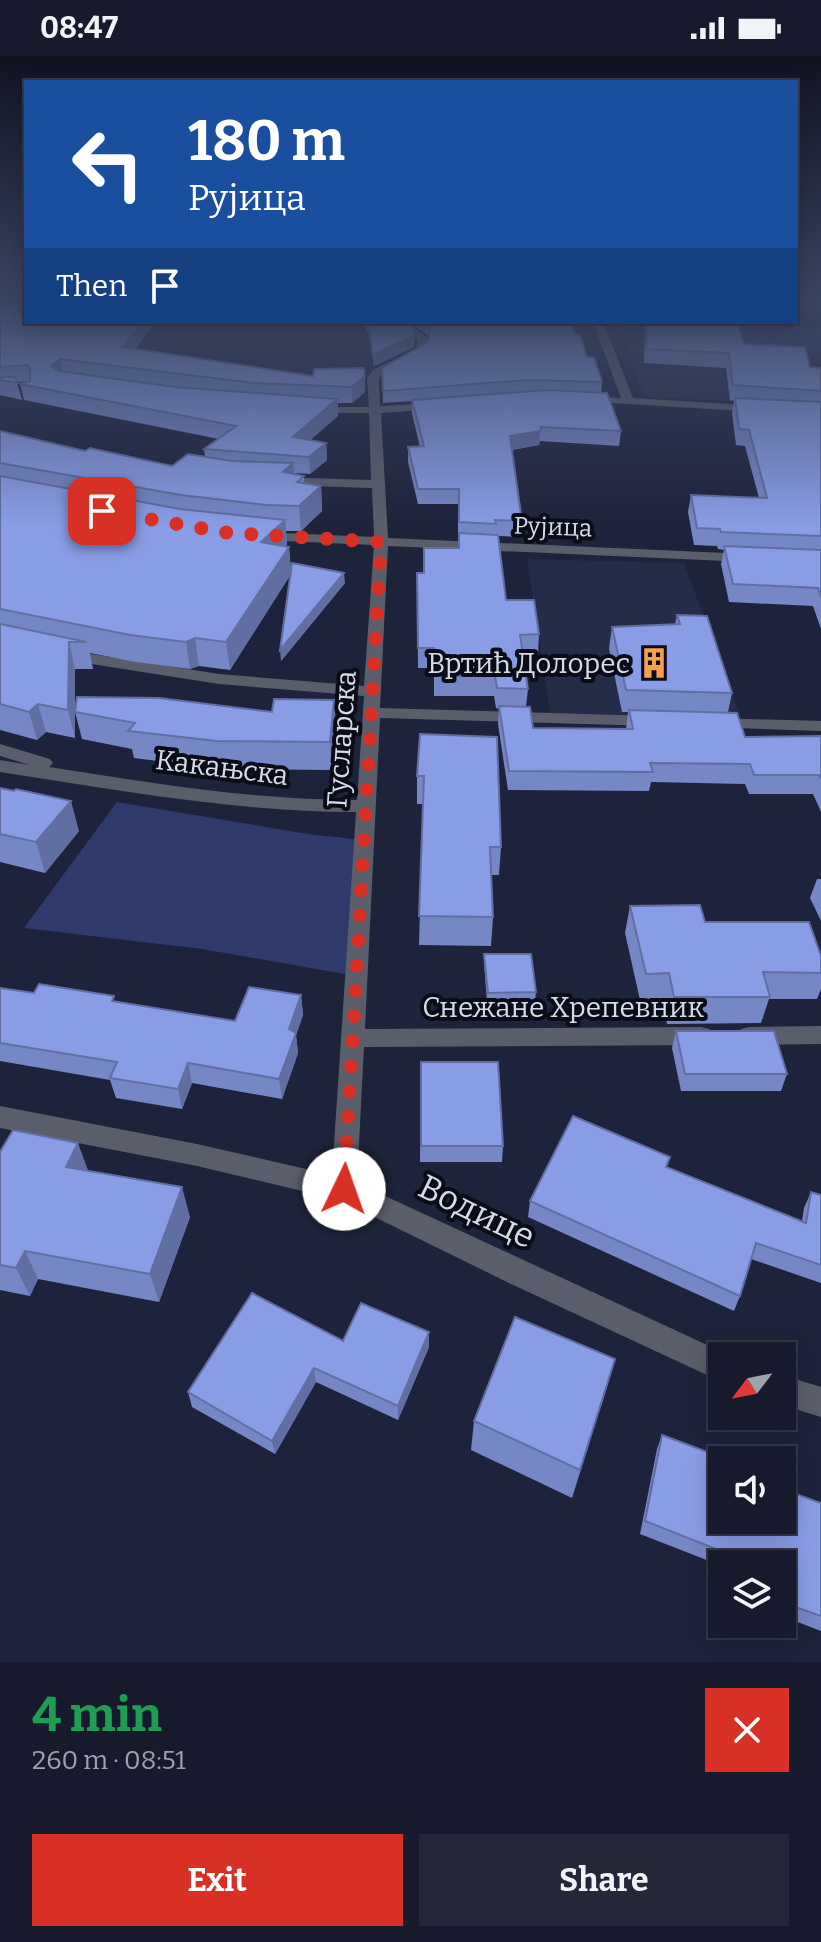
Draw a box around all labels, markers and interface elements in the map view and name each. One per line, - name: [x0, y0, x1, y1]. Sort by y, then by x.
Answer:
- text: 08:47: [40, 10, 118, 46]
- text: 180 m: [188, 108, 345, 175]
- icon: left: [56, 112, 160, 216]
- text: Рујица: [188, 176, 306, 220]
- icon: arrive: [143, 264, 187, 308]
- text: Then: [56, 268, 127, 304]
- pin: [68, 477, 136, 545]
- icon: arrive: [80, 489, 124, 533]
- street label: Рујица: [513, 512, 593, 542]
- building icon: Вртић Долорес: [637, 646, 671, 680]
- place label: Вртић Долорес: [427, 647, 630, 680]
- street label: Гусларска: [320, 669, 363, 809]
- street label: Какањска: [154, 743, 290, 792]
- street label: Снежане Хрепевник: [422, 991, 704, 1024]
- position arrow: [302, 1147, 386, 1231]
- street label: Водице: [412, 1166, 542, 1257]
- north arrow: [708, 1342, 796, 1430]
- map controls: [708, 1342, 796, 1638]
- button: sound: [708, 1446, 796, 1534]
- button: layers: [708, 1550, 796, 1638]
- text: 4 min: [32, 1686, 162, 1744]
- button: close: [705, 1688, 789, 1772]
- text: 260 m · 08:51: [32, 1745, 186, 1776]
- button: Exit: [32, 1834, 403, 1926]
- button: Share: [419, 1834, 789, 1926]

